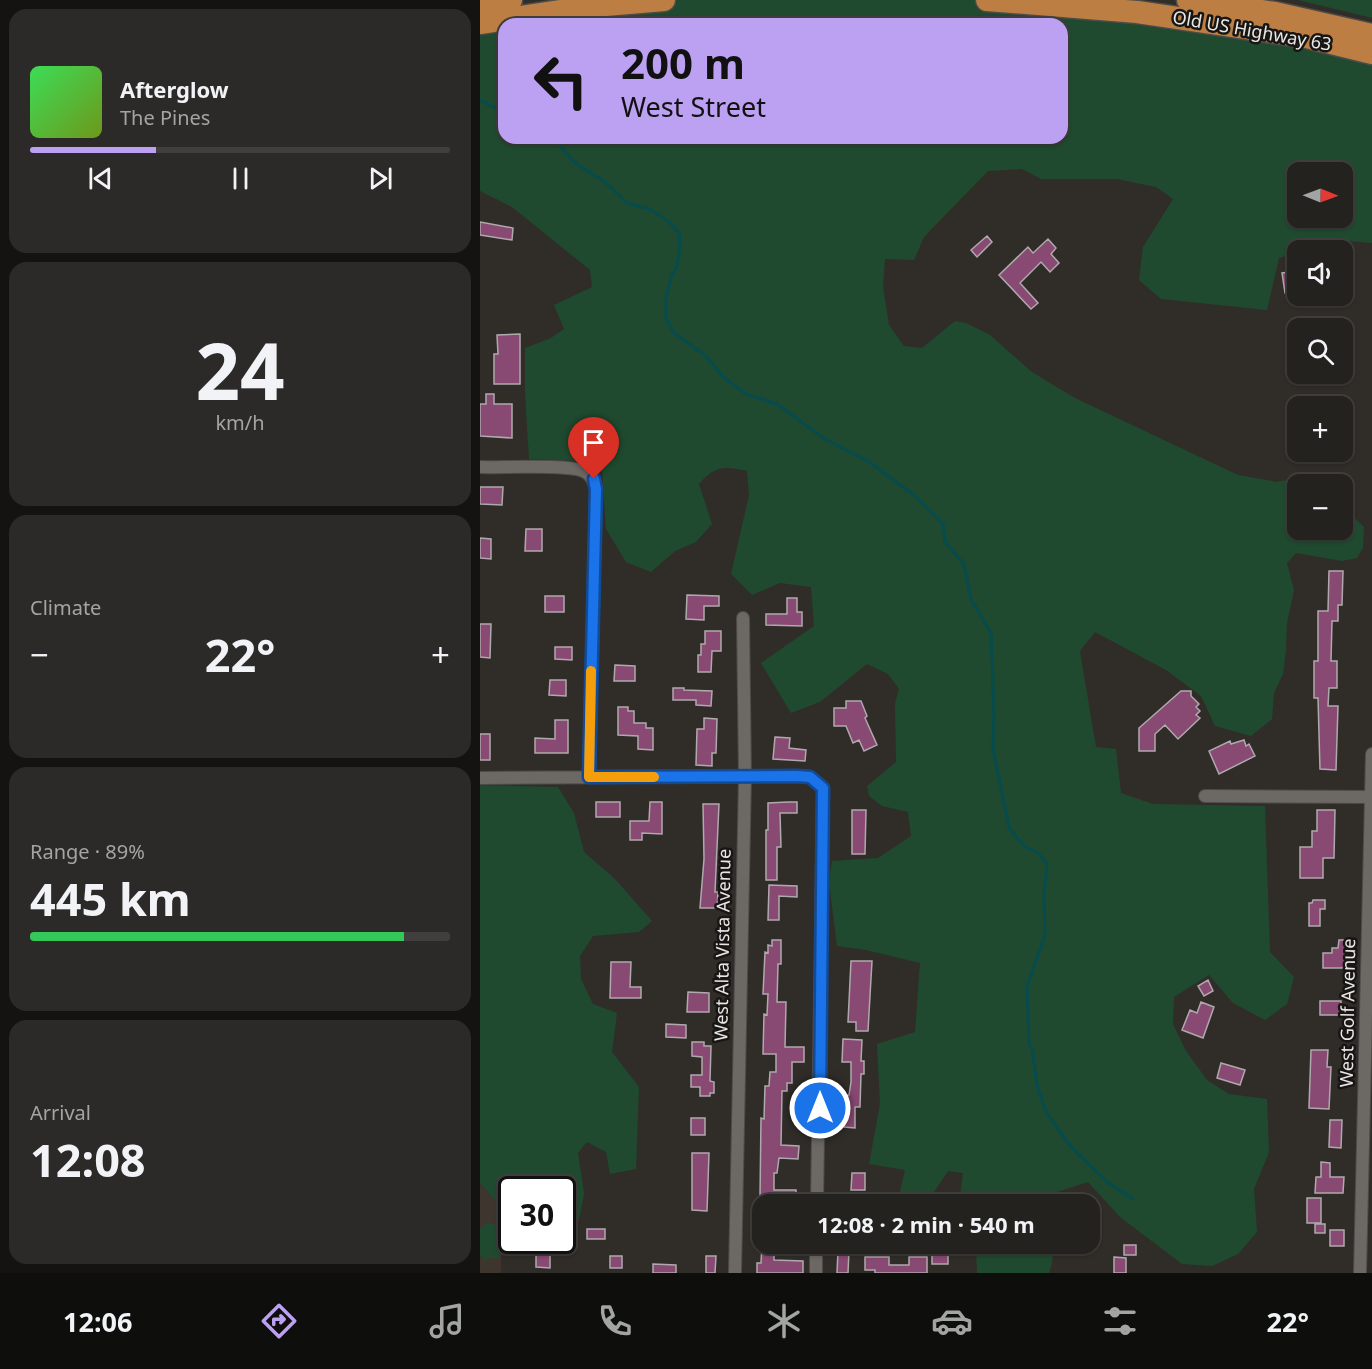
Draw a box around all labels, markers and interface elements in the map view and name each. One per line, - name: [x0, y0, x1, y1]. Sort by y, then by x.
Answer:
- street label: Old US Highway 63: [1171, 4, 1334, 56]
- text: 200 m: [621, 34, 745, 91]
- icon: left: [522, 42, 600, 120]
- text: Afterglow: [120, 74, 229, 104]
- text: West Street: [621, 88, 766, 125]
- text: The Pines: [120, 104, 210, 131]
- icon: previous: [84, 162, 117, 195]
- icon: pause: [224, 162, 257, 195]
- icon: next: [364, 162, 397, 195]
- north arrow: [1287, 162, 1353, 228]
- map controls: [1287, 162, 1353, 540]
- button: sound: [1287, 240, 1353, 306]
- text: 24: [195, 317, 285, 423]
- button: search: [1287, 318, 1353, 384]
- button: +: [1287, 396, 1353, 462]
- text: km/h: [215, 409, 265, 436]
- pin: [568, 417, 619, 479]
- icon: arrive: [577, 426, 610, 459]
- button: −: [1287, 474, 1353, 540]
- text: Climate: [30, 594, 101, 621]
- text: 22°: [205, 624, 275, 685]
- text: −: [30, 632, 49, 677]
- text: +: [431, 632, 450, 677]
- text: Range · 89%: [30, 838, 145, 865]
- street label: West Alta Vista Avenue: [708, 849, 736, 1041]
- text: 445 km: [30, 868, 191, 929]
- street label: West Golf Avenue: [1334, 938, 1360, 1088]
- position arrow: [788, 1076, 852, 1140]
- text: Arrival: [30, 1099, 91, 1126]
- text: 12:08: [30, 1129, 146, 1190]
- speed limit sign: 30: [498, 1176, 576, 1254]
- text: 12:08 · 2 min · 540 m: [817, 1209, 1035, 1239]
- icon: directions: [258, 1300, 300, 1342]
- icon: music: [426, 1300, 468, 1342]
- icon: phone: [594, 1300, 636, 1342]
- icon: climate: [763, 1300, 805, 1342]
- icon: car: [931, 1300, 973, 1342]
- icon: filters: [1099, 1300, 1141, 1342]
- text: 12:06: [63, 1303, 132, 1340]
- text: 22°: [1267, 1303, 1309, 1340]

